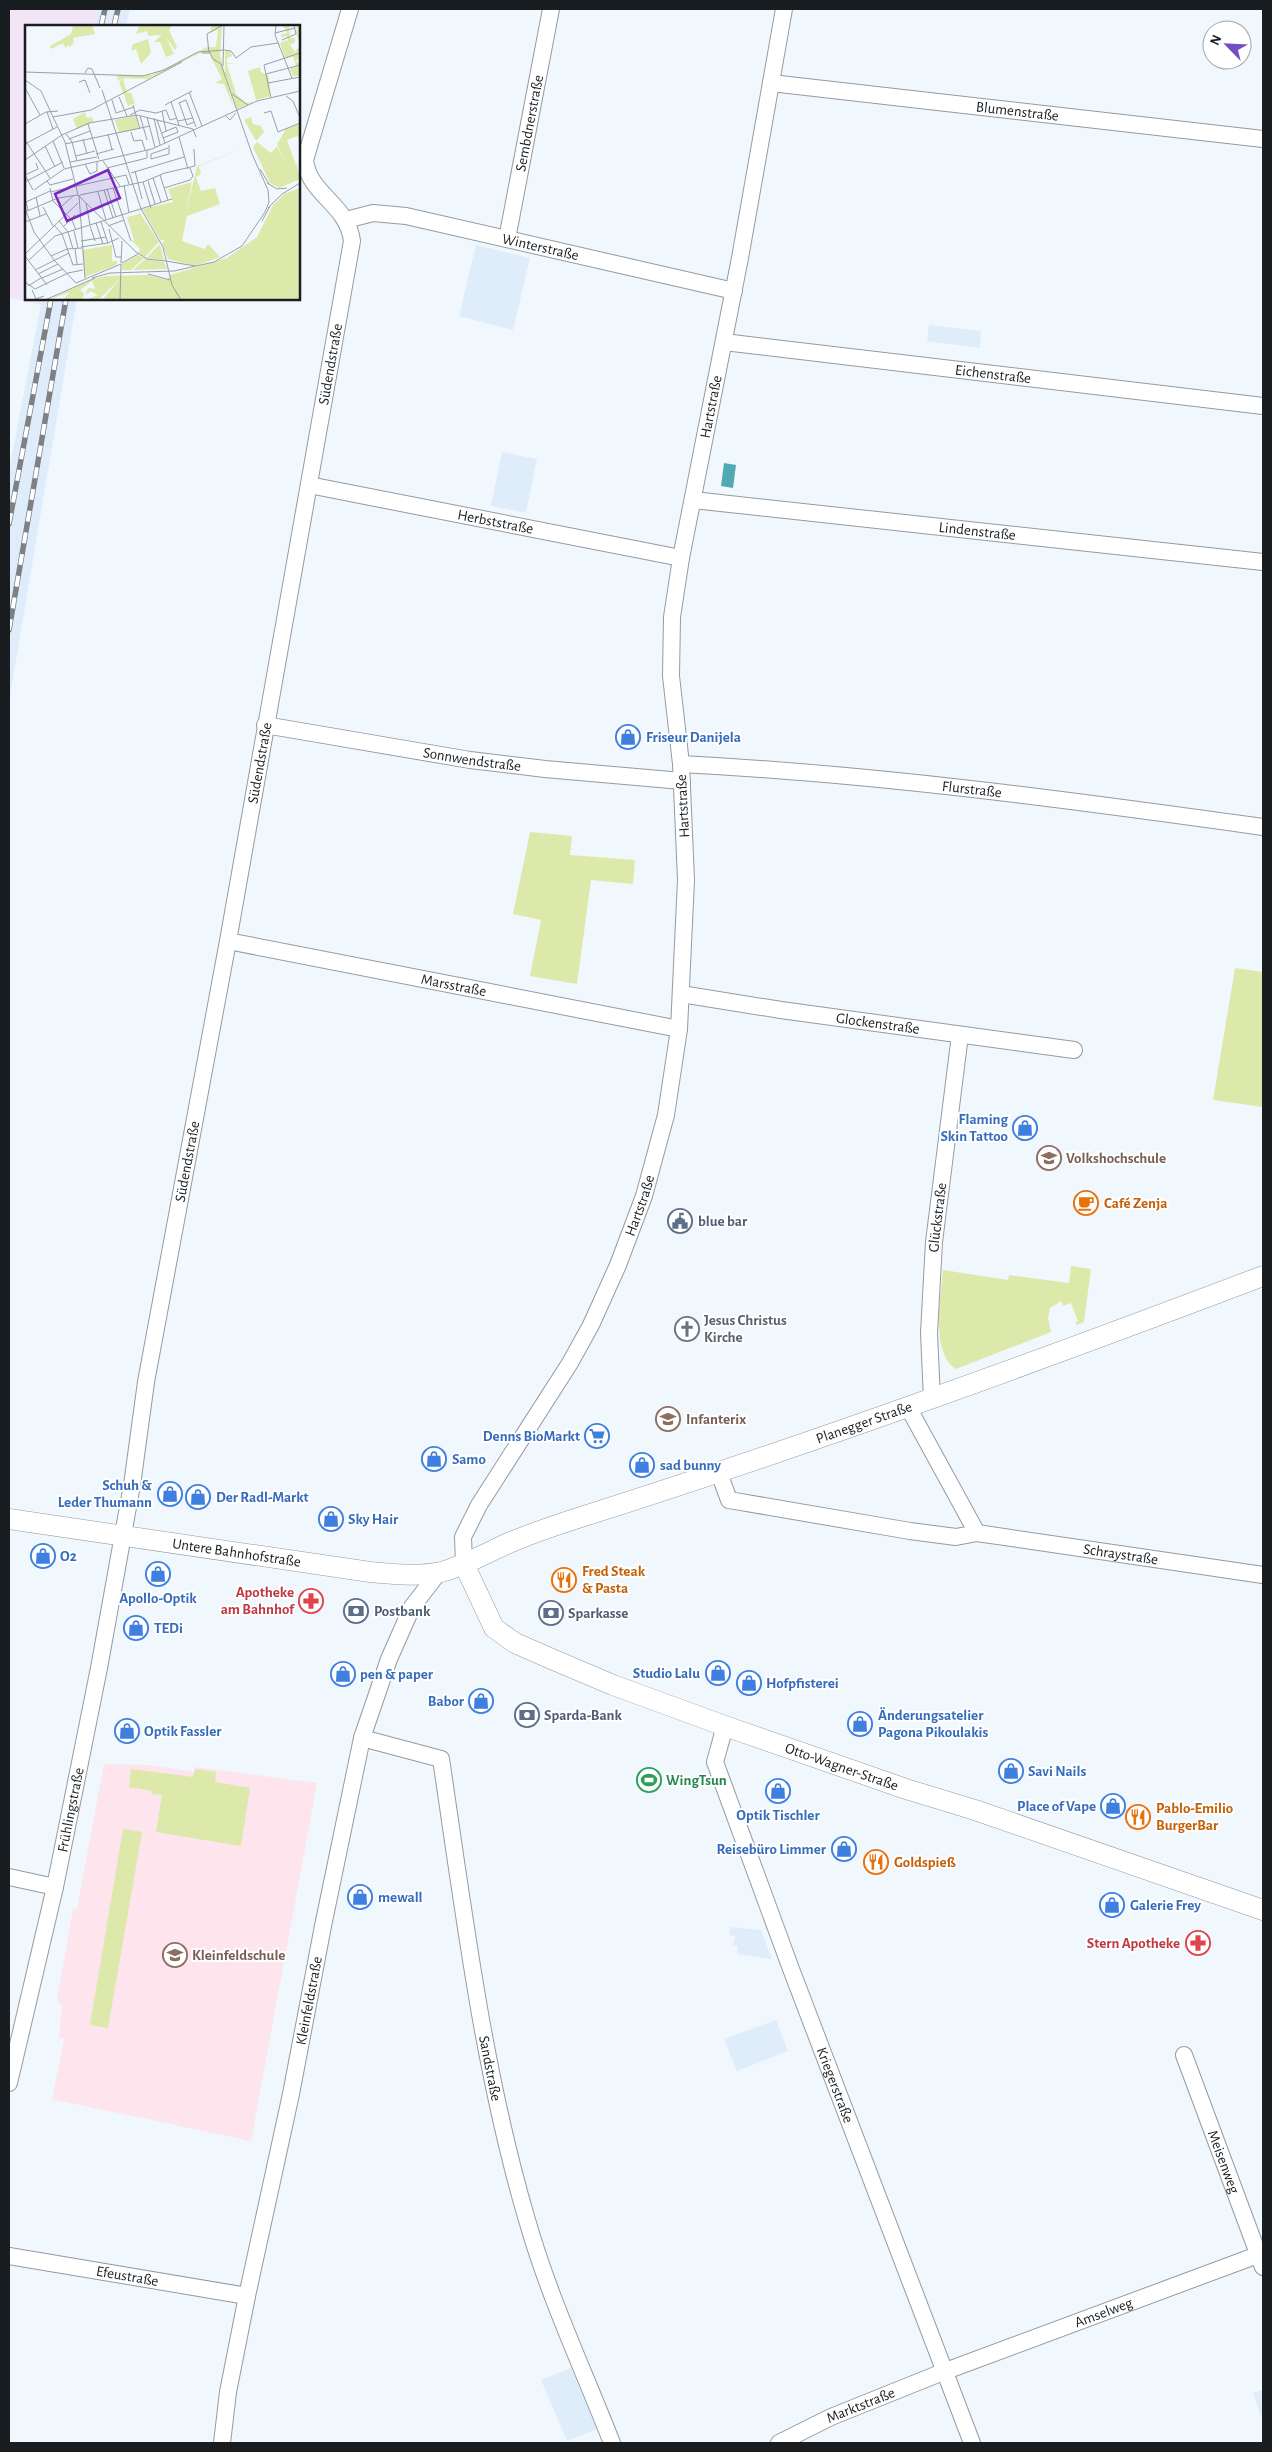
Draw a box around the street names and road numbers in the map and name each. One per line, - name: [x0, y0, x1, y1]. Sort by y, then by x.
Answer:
- street label: Sembdnerstraße: [513, 73, 546, 173]
- street label: Blumenstraße: [975, 99, 1060, 123]
- street label: Winterstraße: [501, 231, 580, 263]
- street label: Südendstraße: [316, 322, 345, 406]
- street label: Eichenstraße: [954, 362, 1032, 386]
- street label: Hartstraße: [697, 374, 724, 439]
- street label: Herbststraße: [456, 507, 535, 536]
- street label: Lindenstraße: [938, 519, 1017, 543]
- street label: Südendstraße: [245, 721, 274, 805]
- street label: Sonnwendstraße: [422, 745, 522, 774]
- street label: Hartstraße: [674, 774, 692, 838]
- street label: Flurstraße: [941, 778, 1003, 800]
- street label: Marsstraße: [420, 971, 488, 999]
- street label: Glockenstraße: [835, 1010, 921, 1036]
- street label: Südendstraße: [172, 1120, 202, 1203]
- street label: Hartstraße: [622, 1173, 657, 1238]
- street label: Glückstraße: [926, 1182, 949, 1253]
- street label: Planegger Straße: [814, 1399, 914, 1446]
- street label: Untere Bahnhofstraße: [171, 1536, 302, 1569]
- street label: Schraystraße: [1082, 1541, 1159, 1567]
- street label: Otto-Wagner-Straße: [783, 1740, 900, 1793]
- street label: Frühlingstraße: [55, 1766, 86, 1853]
- street label: Kleinfeldstraße: [293, 1955, 325, 2046]
- street label: Sandstraße: [477, 2034, 504, 2102]
- street label: Kriegerstraße: [814, 2045, 857, 2125]
- street label: Meisenweg: [1205, 2128, 1243, 2196]
- street label: Efeustraße: [95, 2263, 160, 2289]
- street label: Amselweg: [1072, 2294, 1135, 2330]
- street label: Marktstraße: [824, 2385, 897, 2426]

